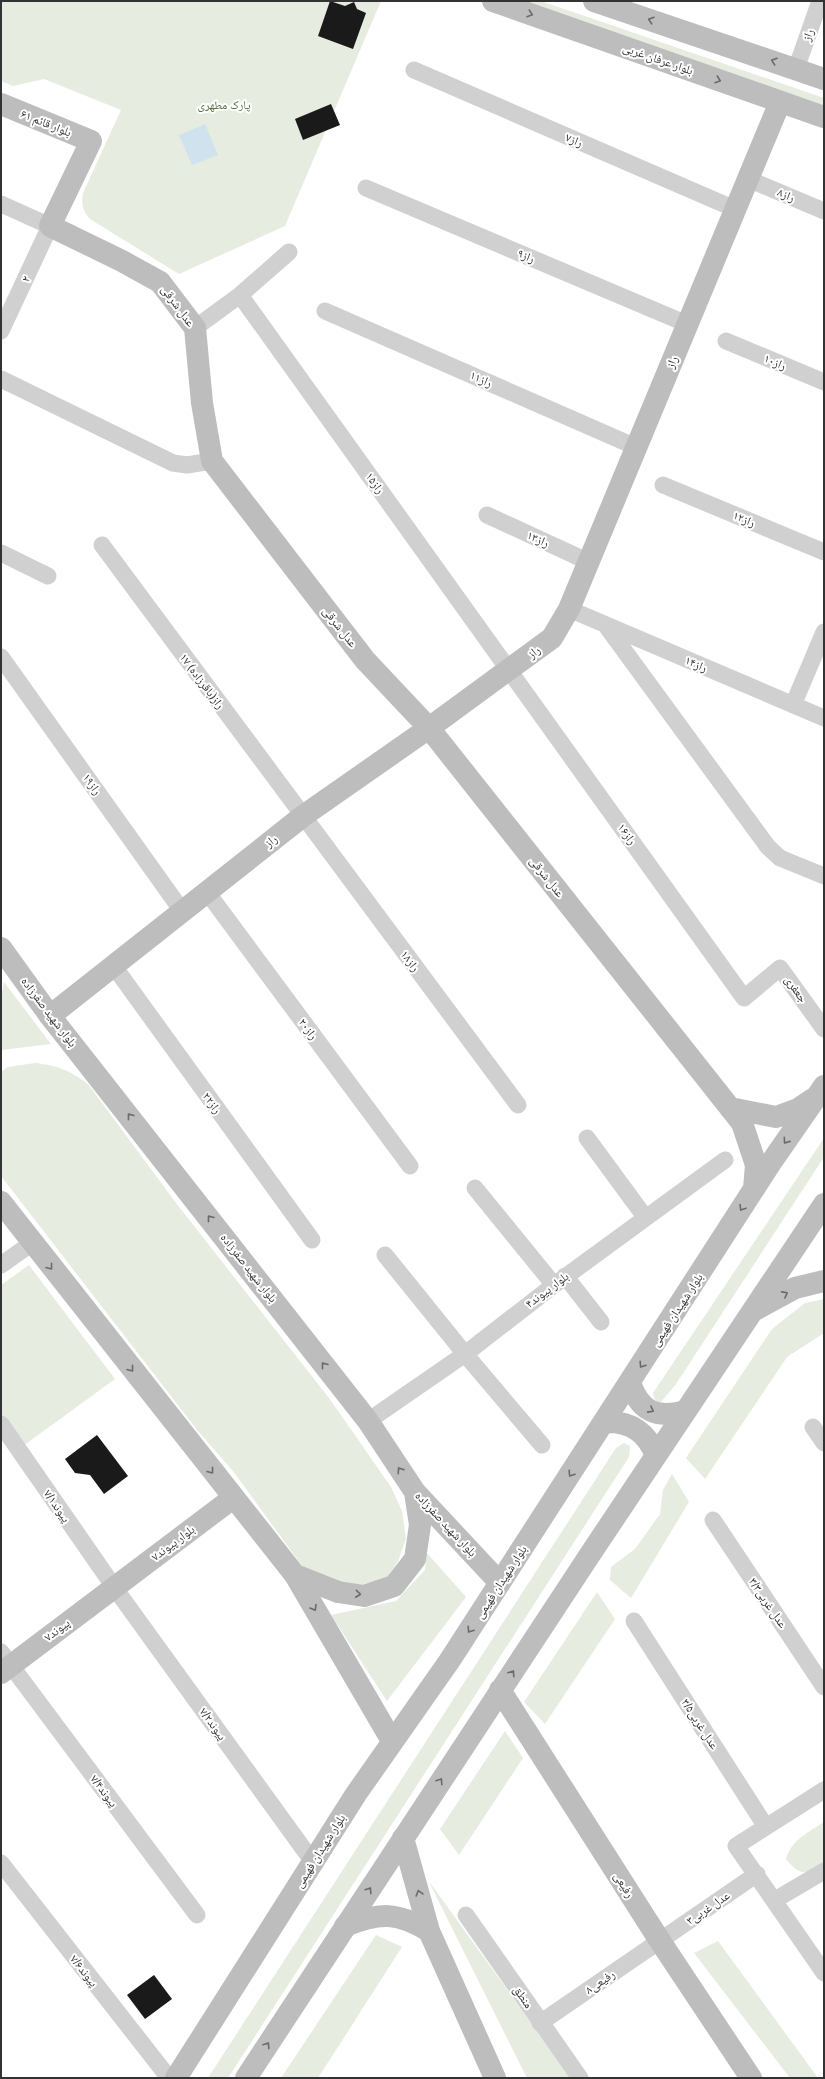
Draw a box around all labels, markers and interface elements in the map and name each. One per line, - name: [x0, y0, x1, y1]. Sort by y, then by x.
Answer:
- one-way arrow: [526, 9, 533, 18]
- one-way arrow: [647, 16, 654, 24]
- street label: راز: [798, 26, 818, 44]
- street label: بلوار عرفان غربی: [621, 40, 695, 78]
- one-way arrow: [771, 57, 778, 66]
- one-way arrow: [715, 76, 722, 84]
- park label: پارک مطهری: [197, 97, 251, 113]
- street label: بلوار قائم ۶۱: [18, 106, 74, 140]
- street label: راز۷: [563, 129, 586, 151]
- street label: راز۸: [775, 184, 798, 206]
- street label: راز۹: [515, 245, 538, 267]
- street label: ۲: [18, 273, 34, 285]
- street label: عدل شرقی: [158, 282, 198, 330]
- street label: راز۱۰: [761, 350, 789, 374]
- street label: راز: [662, 353, 682, 372]
- street label: راز۱۱: [467, 367, 495, 391]
- street label: راز۱۵: [362, 469, 388, 497]
- street label: راز۱۲: [730, 507, 758, 531]
- street label: راز۱۳: [524, 527, 552, 551]
- street label: عدل شرقی: [319, 603, 361, 651]
- street label: راز: [524, 642, 544, 663]
- street label: ۱۷ راز(باقرزاده): [176, 650, 228, 712]
- street label: راز۱۴: [682, 652, 710, 676]
- street label: راز۱۹: [79, 770, 105, 798]
- street label: راز۱۶: [614, 820, 640, 848]
- street label: راز: [261, 831, 281, 852]
- street label: عدل شرقی: [526, 853, 568, 901]
- street label: راز۱۸: [397, 947, 424, 975]
- street label: جعفری: [781, 972, 811, 1006]
- street label: بلوار شهید صفرزاده: [17, 974, 81, 1050]
- street label: راز۲۰: [295, 1015, 322, 1043]
- street label: راز۲۲: [199, 1089, 225, 1117]
- one-way arrow: [127, 1113, 134, 1120]
- one-way arrow: [783, 1137, 791, 1144]
- one-way arrow: [739, 1204, 747, 1211]
- one-way arrow: [208, 1216, 215, 1223]
- street label: بلوار شهید صفرزاده: [217, 1230, 281, 1306]
- one-way arrow: [45, 1262, 52, 1269]
- street label: بلوار پیوند۴: [522, 1268, 572, 1312]
- street label: بلوار شهیدان فهیمی: [647, 1270, 707, 1350]
- one-way arrow: [781, 1291, 788, 1299]
- one-way arrow: [639, 1361, 646, 1368]
- one-way arrow: [322, 1362, 329, 1369]
- one-way arrow: [126, 1364, 133, 1371]
- one-way arrow: [646, 1406, 654, 1413]
- one-way arrow: [207, 1466, 214, 1473]
- one-way arrow: [398, 1467, 405, 1474]
- one-way arrow: [568, 1470, 576, 1477]
- street label: پیوند۷/۱: [40, 1486, 74, 1526]
- street label: بلوار شهید صفرزاده: [412, 1488, 480, 1560]
- street label: بلوار پیوند۷: [148, 1521, 198, 1565]
- street label: بلوار شهیدان فهیمی: [471, 1542, 531, 1622]
- street label: عدل غربی۳/۳: [745, 1575, 791, 1631]
- one-way arrow: [355, 1590, 362, 1599]
- one-way arrow: [309, 1604, 317, 1611]
- street label: پیوند۷: [41, 1615, 74, 1645]
- one-way arrow: [467, 1626, 475, 1633]
- one-way arrow: [507, 1670, 515, 1677]
- street label: عدل غربی۳/۵: [678, 1695, 722, 1753]
- street label: پیوند۷/۲: [196, 1705, 230, 1744]
- street label: پیوند۷/۴: [87, 1772, 122, 1811]
- one-way arrow: [436, 1778, 443, 1785]
- street label: بلوار شهیدان فهیمی: [291, 1811, 349, 1891]
- street label: رفیعی: [610, 1869, 638, 1901]
- one-way arrow: [364, 1887, 372, 1894]
- street label: عدل غربی۳: [683, 1888, 733, 1928]
- one-way arrow: [415, 1890, 424, 1897]
- street label: پیوند۷/۶: [66, 1952, 102, 1991]
- street label: ۸رفیعی: [582, 1966, 618, 1998]
- street label: منطق: [509, 1982, 537, 2012]
- one-way arrow: [262, 2043, 269, 2050]

